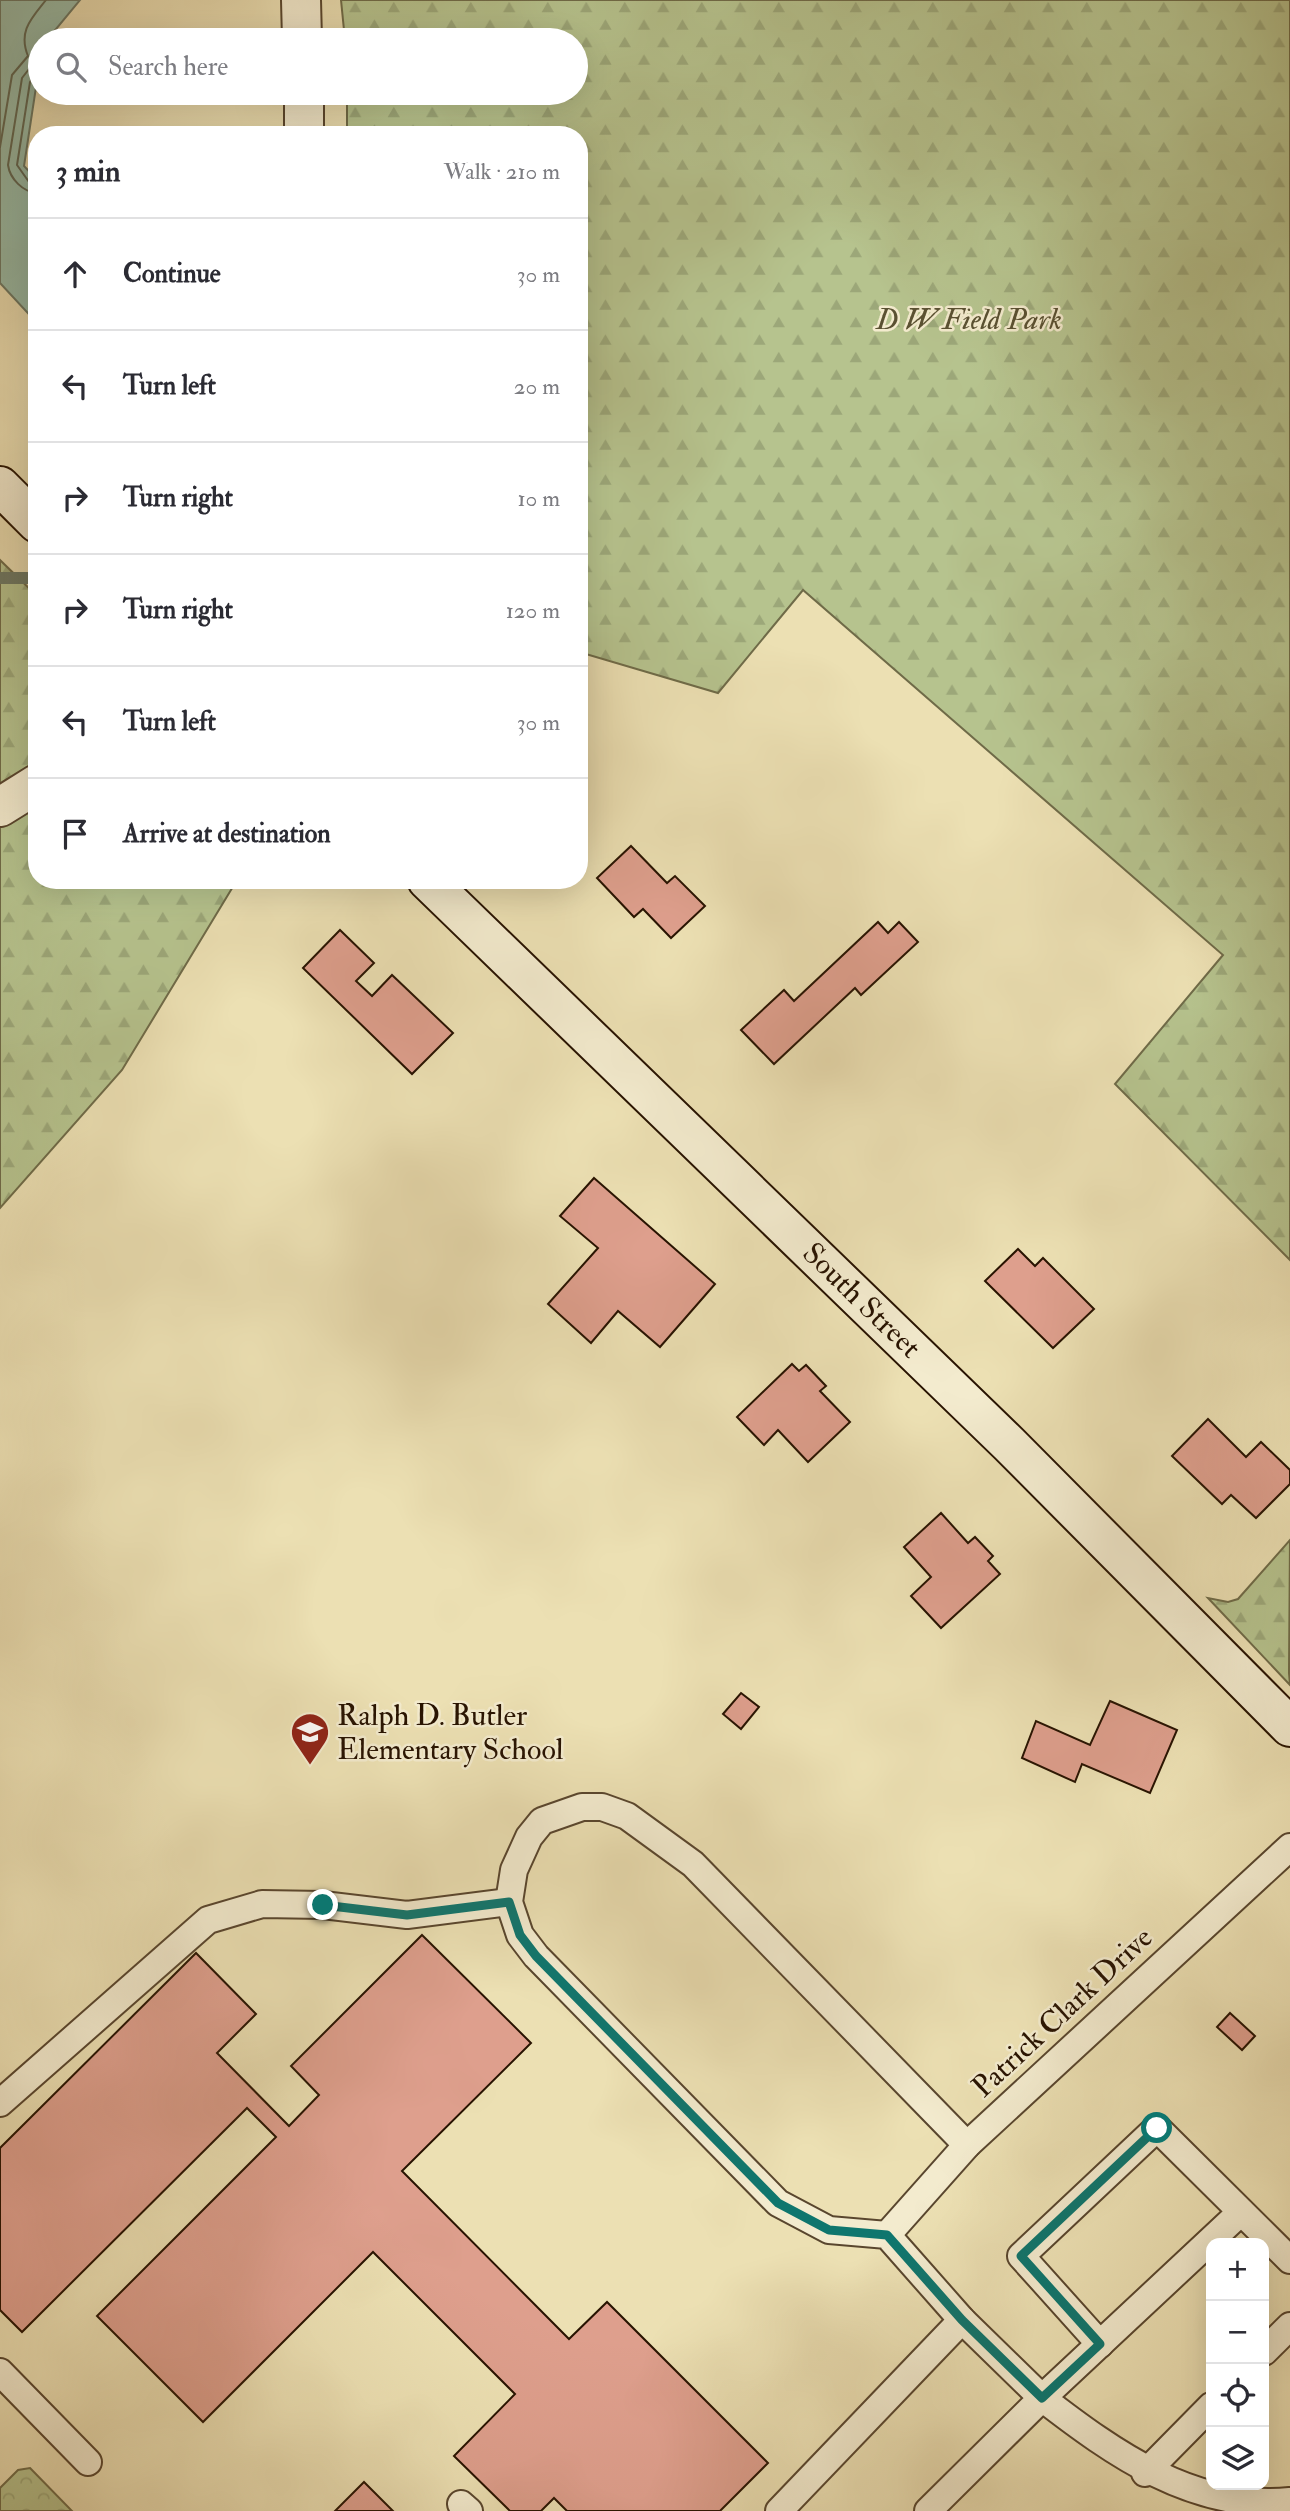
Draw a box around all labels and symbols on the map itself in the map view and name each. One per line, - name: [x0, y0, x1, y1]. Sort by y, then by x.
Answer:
- park label: D W Field Park: [875, 301, 1062, 338]
- street label: South Street: [795, 1235, 929, 1366]
- place label: Ralph D. Butler Elementary School: [337, 1697, 564, 1768]
- school or university icon: Ralph D. Butler Elementary School: [289, 1711, 331, 1766]
- route end: [307, 1889, 338, 1920]
- street label: Patrick Clark Drive: [964, 1919, 1160, 2105]
- route start: [1141, 2112, 1172, 2143]

